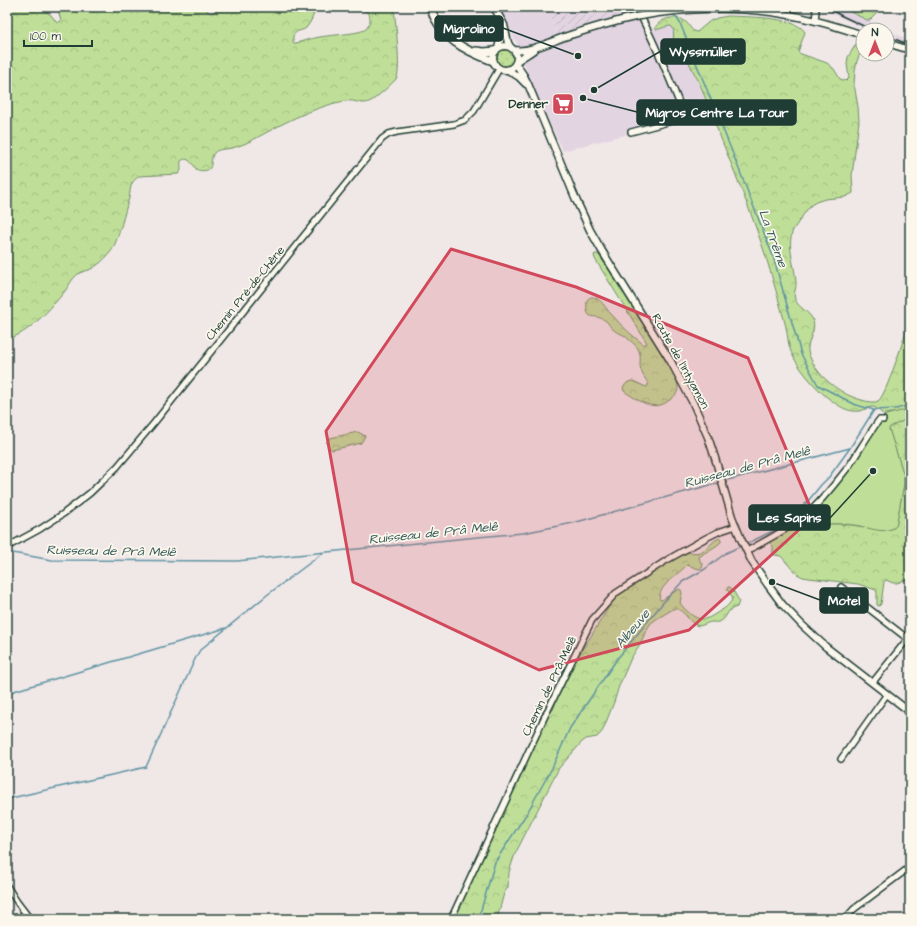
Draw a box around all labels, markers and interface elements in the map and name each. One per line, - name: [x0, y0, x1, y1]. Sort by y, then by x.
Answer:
- callout: Migrolino: [435, 16, 503, 41]
- text: Migrolino: [443, 20, 496, 40]
- scale bar: [24, 22, 92, 48]
- north arrow: [855, 22, 895, 62]
- text: N: [872, 25, 879, 40]
- text: 100 m: [30, 28, 61, 45]
- callout: Wyssmüller: [661, 39, 745, 64]
- text: Wyssmüller: [668, 43, 738, 62]
- supermarket icon: Denner: [550, 91, 576, 117]
- place label: Denner: [509, 96, 548, 113]
- callout: Migros Centre La Tour: [637, 100, 796, 125]
- text: Migros Centre La Tour: [645, 104, 789, 124]
- water label: La Trême: [754, 207, 792, 271]
- street label: Chemin Pré-de-Chêne: [202, 242, 289, 344]
- street label: Route de l'Intyamon: [646, 311, 714, 412]
- water label: Ruisseau de Prâ Melê: [682, 441, 813, 492]
- callout: Les Sapins: [749, 505, 830, 530]
- text: Les Sapins: [757, 509, 822, 528]
- water label: Ruisseau de Prâ Melê: [368, 517, 499, 549]
- water label: Ruisseau de Prâ Melê: [46, 541, 177, 561]
- callout: Motel: [820, 588, 868, 613]
- text: Motel: [828, 592, 860, 610]
- water label: Albeuve: [611, 605, 655, 652]
- street label: Chemin de Prâ-Melê: [518, 633, 581, 739]

